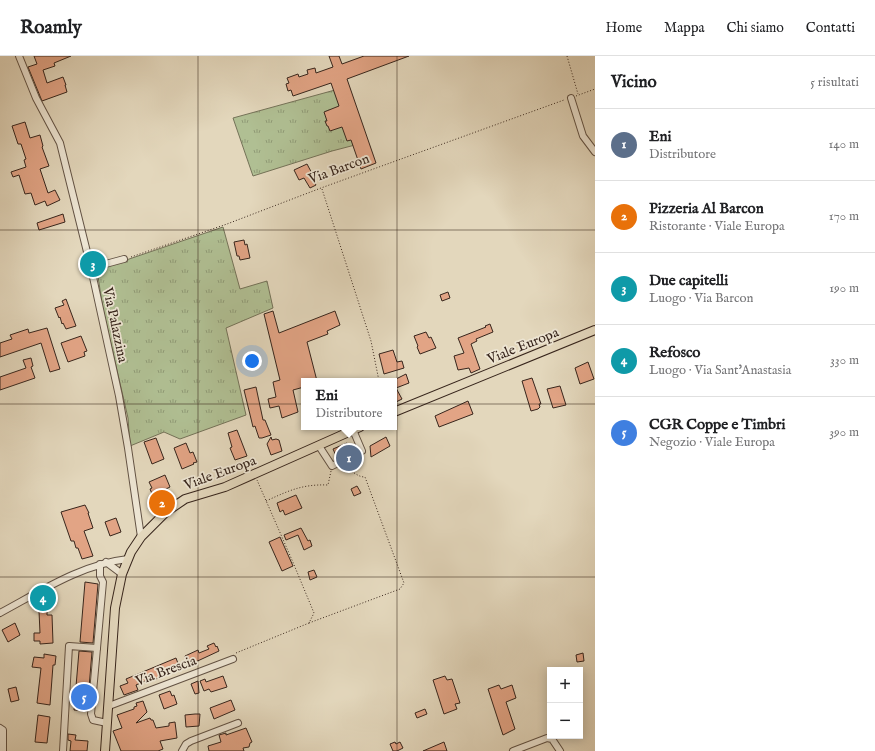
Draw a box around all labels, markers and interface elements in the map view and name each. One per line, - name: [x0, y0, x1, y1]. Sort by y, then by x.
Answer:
- text: Roamly: [20, 16, 82, 40]
- text: Home: [606, 19, 642, 37]
- text: Mappa: [664, 19, 705, 37]
- text: Chi siamo: [727, 19, 784, 37]
- text: Contatti: [806, 19, 855, 37]
- text: Vicino: [611, 72, 657, 93]
- text: 5 risultati: [810, 74, 859, 91]
- text: Eni: [649, 127, 671, 146]
- text: 1: [622, 136, 626, 153]
- text: 140 m: [829, 136, 859, 153]
- text: Distributore: [649, 146, 716, 163]
- street label: Via Barcon: [305, 150, 372, 189]
- text: Pizzeria Al Barcon: [649, 199, 764, 218]
- text: 2: [621, 208, 627, 225]
- text: 170 m: [829, 208, 859, 225]
- text: Ristorante · Viale Europa: [649, 218, 785, 235]
- pin: 3: [80, 249, 106, 279]
- text: Due capitelli: [649, 271, 728, 290]
- text: 3: [622, 280, 626, 297]
- text: 190 m: [829, 280, 859, 297]
- street label: Via Palazzina: [98, 285, 132, 365]
- text: Luogo · Via Barcon: [649, 290, 753, 307]
- street label: Viale Europa: [484, 323, 562, 369]
- text: Refosco: [649, 343, 700, 362]
- your location: [242, 351, 262, 371]
- text: 4: [621, 352, 627, 369]
- text: 330 m: [830, 352, 859, 369]
- text: Luogo · Via Sant'Anastasia: [649, 362, 791, 379]
- popup: [301, 378, 397, 430]
- text: Eni: [316, 386, 338, 405]
- text: Distributore: [316, 405, 382, 422]
- text: CGR Coppe e Timbri: [649, 415, 786, 434]
- text: 5: [622, 424, 626, 441]
- text: 390 m: [829, 424, 859, 441]
- text: Negozio · Viale Europa: [649, 434, 775, 451]
- pin: 1: [336, 443, 362, 473]
- street label: Viale Europa: [181, 451, 259, 495]
- pin: 2: [149, 488, 175, 518]
- pin: 4: [30, 583, 56, 613]
- street label: Via Brescia: [132, 651, 200, 691]
- map controls: [547, 667, 583, 739]
- button: +: [547, 667, 583, 703]
- pin: 5: [71, 682, 97, 712]
- button: −: [547, 703, 583, 739]

